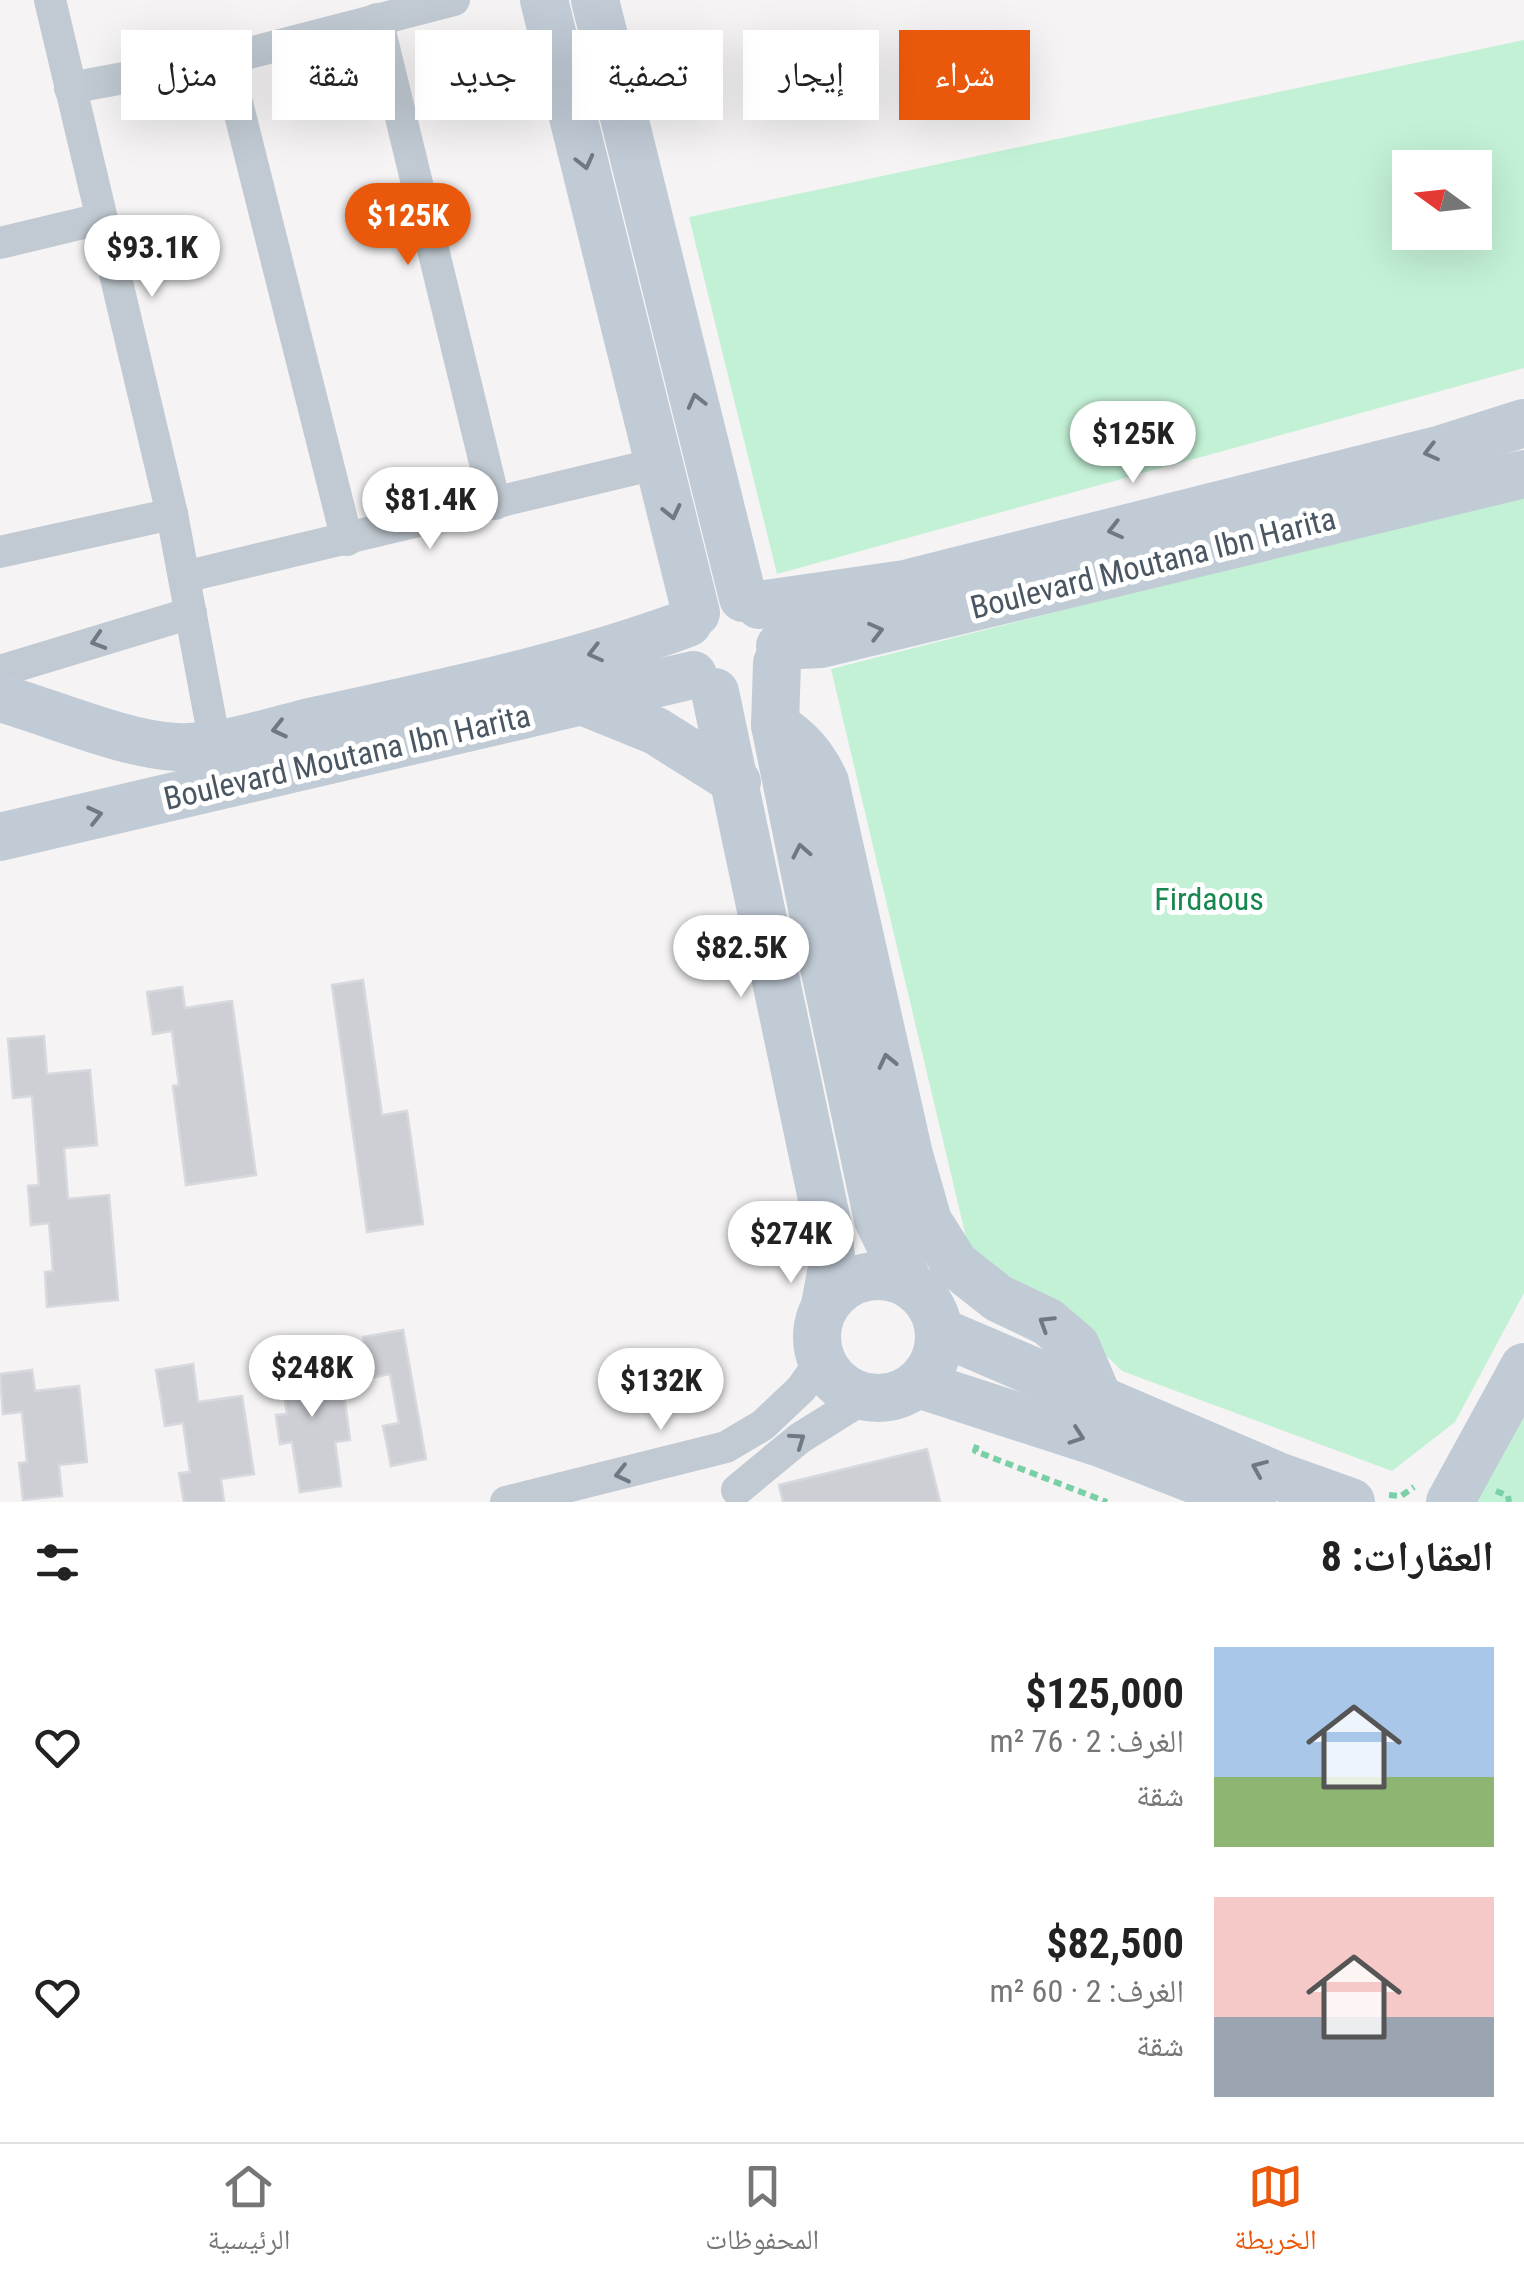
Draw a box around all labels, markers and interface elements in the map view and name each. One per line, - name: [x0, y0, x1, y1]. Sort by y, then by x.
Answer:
- chip: منزل: [121, 30, 252, 120]
- chip: شقة: [272, 30, 395, 120]
- chip: جديد: [415, 30, 552, 120]
- chip: تصفية: [572, 30, 723, 120]
- chip: إيجار: [743, 30, 879, 120]
- chip: شراء: [899, 30, 1030, 120]
- north arrow: [1392, 150, 1492, 250]
- map controls: [1392, 150, 1492, 250]
- one-way arrow: [573, 153, 594, 170]
- pin: $125K: [338, 183, 478, 268]
- text: $125K: [367, 196, 449, 234]
- pin: $93.1K: [71, 215, 233, 300]
- text: $93.1K: [106, 228, 198, 266]
- one-way arrow: [686, 393, 707, 410]
- pin: $125K: [1063, 401, 1203, 486]
- text: $125K: [1092, 414, 1174, 452]
- one-way arrow: [1423, 440, 1440, 461]
- pin: $81.4K: [349, 467, 511, 552]
- text: $81.4K: [384, 480, 476, 518]
- street label: Boulevard Moutana Ibn Harita: [966, 499, 1340, 627]
- one-way arrow: [660, 503, 681, 520]
- one-way arrow: [1107, 518, 1124, 539]
- one-way arrow: [867, 622, 884, 643]
- one-way arrow: [90, 629, 107, 650]
- one-way arrow: [587, 641, 604, 662]
- street label: Boulevard Moutana Ibn Harita: [160, 696, 534, 818]
- one-way arrow: [271, 717, 288, 738]
- one-way arrow: [86, 806, 103, 827]
- one-way arrow: [791, 843, 812, 860]
- park label: Firdaous: [1154, 880, 1264, 918]
- pin: $82.5K: [660, 915, 822, 1000]
- text: $82.5K: [695, 928, 787, 966]
- one-way arrow: [878, 1053, 899, 1070]
- pin: $274K: [721, 1201, 861, 1286]
- text: $274K: [750, 1214, 832, 1252]
- one-way arrow: [1039, 1316, 1057, 1335]
- pin: $248K: [242, 1335, 382, 1420]
- text: $248K: [271, 1348, 353, 1386]
- pin: $132K: [591, 1348, 731, 1433]
- text: $132K: [620, 1361, 702, 1399]
- one-way arrow: [1068, 1424, 1085, 1444]
- one-way arrow: [787, 1434, 805, 1452]
- one-way arrow: [1251, 1460, 1269, 1480]
- one-way arrow: [614, 1462, 631, 1483]
- text: العقارات: 8: [1321, 1532, 1494, 1581]
- icon: filters: [30, 1535, 85, 1590]
- text: $125,000: [1025, 1669, 1184, 1718]
- icon: home: [1294, 1687, 1414, 1807]
- icon: heart: [30, 1720, 85, 1775]
- text: الغرف: 2 · 76 m²: [990, 1722, 1184, 1760]
- text: شقة: [1136, 1776, 1184, 1814]
- text: $82,500: [1046, 1919, 1184, 1968]
- icon: home: [1294, 1937, 1414, 2057]
- icon: heart: [30, 1970, 85, 2025]
- text: الغرف: 2 · 60 m²: [990, 1972, 1184, 2010]
- text: شقة: [1136, 2026, 1184, 2064]
- tab: الرئيسية: [207, 2159, 290, 2267]
- tab: المحفوظات: [705, 2159, 819, 2267]
- tab: الخريطة: [1234, 2159, 1317, 2267]

